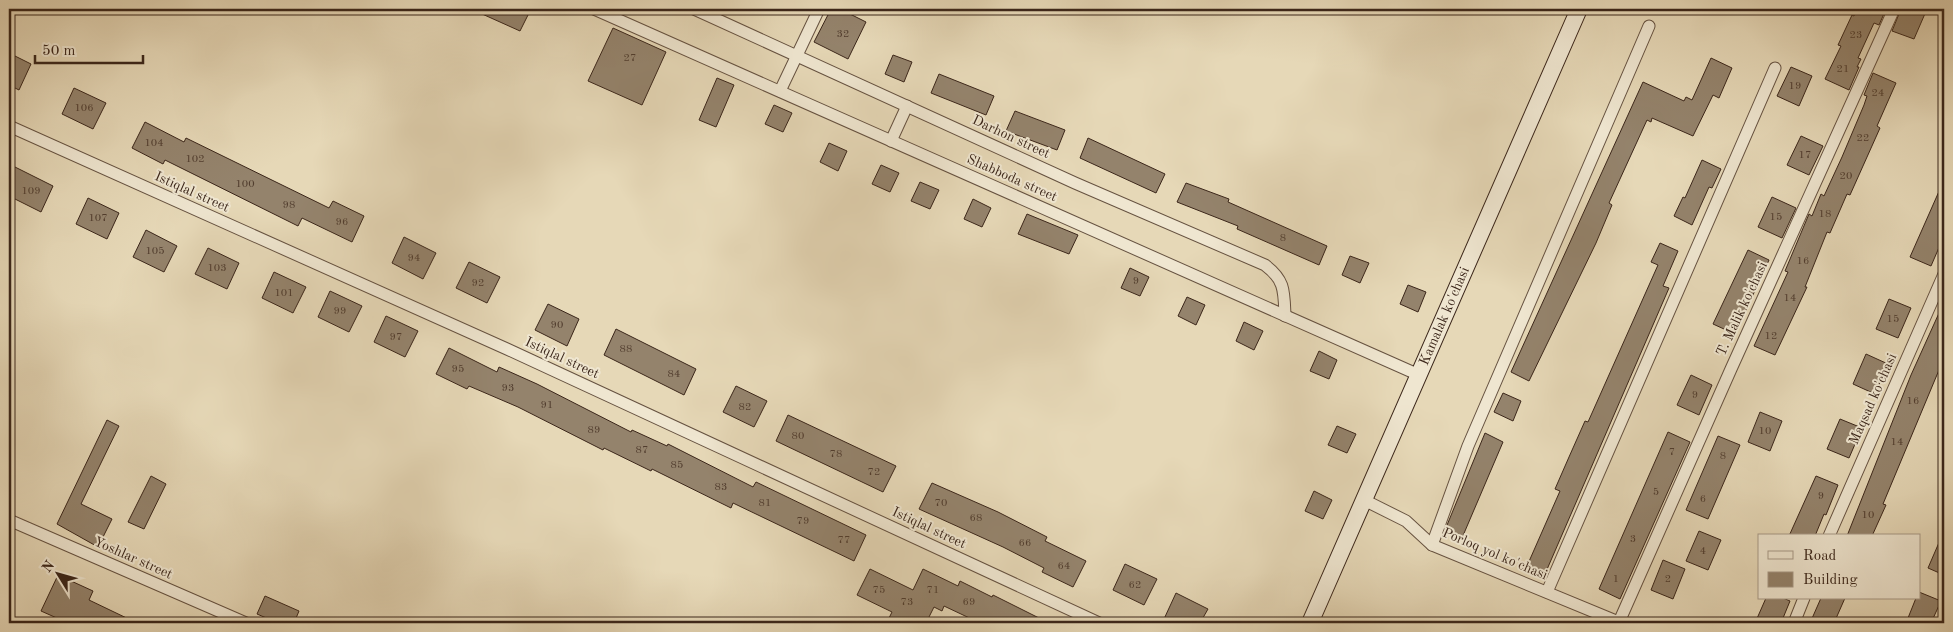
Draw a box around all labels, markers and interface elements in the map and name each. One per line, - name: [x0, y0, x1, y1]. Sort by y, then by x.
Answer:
- house number: 32: [837, 29, 849, 40]
- house number: 23: [1850, 30, 1862, 41]
- scale bar: [35, 32, 142, 64]
- text: 50 m: [42, 44, 76, 59]
- house number: 27: [624, 53, 636, 64]
- house number: 21: [1837, 64, 1849, 75]
- house number: 19: [1789, 81, 1801, 92]
- house number: 24: [1872, 88, 1884, 99]
- house number: 106: [74, 103, 94, 114]
- street label: Darhon street: [970, 113, 1052, 161]
- house number: 22: [1857, 133, 1869, 144]
- house number: 104: [144, 138, 164, 149]
- house number: 17: [1799, 150, 1811, 161]
- street label: Shabboda street: [965, 152, 1059, 204]
- house number: 102: [185, 154, 205, 165]
- street label: Istiqlal street: [153, 169, 232, 215]
- house number: 20: [1840, 171, 1852, 182]
- house number: 100: [235, 179, 255, 190]
- house number: 109: [21, 186, 41, 197]
- house number: 98: [283, 200, 295, 211]
- house number: 18: [1819, 209, 1831, 220]
- house number: 15: [1770, 212, 1782, 223]
- house number: 107: [88, 213, 108, 224]
- house number: 96: [336, 217, 348, 228]
- house number: 8: [1280, 233, 1286, 244]
- house number: 105: [145, 246, 165, 257]
- house number: 94: [408, 253, 420, 264]
- house number: 16: [1797, 256, 1809, 267]
- street label: T. Malik ko'chasi: [1714, 259, 1770, 358]
- house number: 103: [207, 263, 227, 274]
- street label: Kamalak ko'chasi: [1417, 265, 1472, 367]
- house number: 9: [1133, 276, 1139, 287]
- house number: 92: [472, 278, 484, 289]
- house number: 101: [274, 288, 294, 299]
- house number: 14: [1784, 293, 1796, 304]
- house number: 99: [334, 306, 346, 317]
- house number: 15: [1887, 314, 1899, 325]
- house number: 90: [551, 320, 563, 331]
- house number: 12: [1765, 331, 1777, 342]
- house number: 97: [390, 332, 402, 343]
- street label: Istiqlal street: [523, 335, 601, 381]
- house number: 88: [620, 344, 632, 355]
- street label: Maqsad ko'chasi: [1847, 351, 1899, 447]
- house number: 95: [452, 364, 464, 375]
- house number: 84: [668, 369, 680, 380]
- house number: 93: [502, 383, 514, 394]
- house number: 9: [1692, 390, 1698, 401]
- house number: 16: [1907, 396, 1919, 407]
- house number: 91: [541, 400, 553, 411]
- house number: 82: [739, 402, 751, 413]
- house number: 89: [588, 425, 600, 436]
- house number: 10: [1759, 426, 1771, 437]
- house number: 80: [792, 431, 804, 442]
- house number: 14: [1891, 437, 1903, 448]
- house number: 87: [636, 445, 648, 456]
- house number: 7: [1669, 447, 1675, 458]
- house number: 78: [830, 449, 842, 460]
- house number: 8: [1720, 451, 1726, 462]
- house number: 85: [671, 460, 683, 471]
- house number: 72: [868, 467, 880, 478]
- house number: 83: [715, 482, 727, 493]
- house number: 5: [1653, 487, 1659, 498]
- house number: 9: [1818, 491, 1824, 502]
- house number: 6: [1700, 494, 1706, 505]
- house number: 81: [759, 498, 771, 509]
- house number: 70: [935, 498, 947, 509]
- street label: Istiqlal street: [890, 505, 968, 551]
- house number: 10: [1862, 510, 1874, 521]
- house number: 68: [970, 513, 982, 524]
- house number: 79: [797, 516, 809, 527]
- street label: Porloq yol ko'chasi: [1440, 526, 1550, 583]
- street label: Yoshlar street: [91, 534, 175, 582]
- house number: 3: [1630, 534, 1636, 545]
- legend: [1758, 534, 1920, 600]
- house number: 77: [838, 535, 850, 546]
- house number: 66: [1019, 538, 1031, 549]
- house number: 4: [1700, 546, 1706, 557]
- text: Road: [1803, 549, 1837, 564]
- north arrow: [32, 550, 82, 600]
- text: N: [40, 558, 57, 575]
- house number: 64: [1058, 561, 1070, 572]
- text: Building: [1803, 573, 1858, 588]
- house number: 1: [1613, 574, 1619, 585]
- house number: 2: [1665, 574, 1671, 585]
- house number: 62: [1129, 580, 1141, 591]
- house number: 75: [873, 585, 885, 596]
- house number: 71: [927, 585, 939, 596]
- house number: 73: [901, 597, 913, 608]
- house number: 69: [963, 597, 975, 608]

